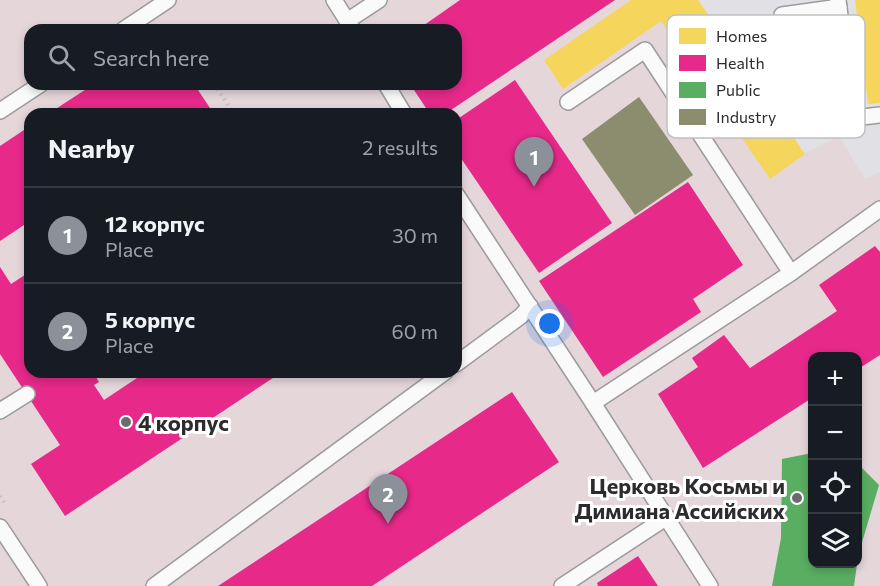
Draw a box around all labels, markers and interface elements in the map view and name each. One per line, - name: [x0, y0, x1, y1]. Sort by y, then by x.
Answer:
- legend: [667, 15, 865, 138]
- search box: [24, 24, 462, 90]
- text: Homes: [716, 26, 767, 45]
- icon: search: [45, 41, 78, 74]
- text: Search here: [93, 44, 209, 71]
- text: Health: [716, 53, 765, 72]
- text: Public: [716, 80, 761, 99]
- text: Industry: [716, 107, 776, 126]
- text: Nearby: [48, 132, 135, 163]
- text: 2 results: [362, 135, 438, 159]
- pin: 1: [514, 138, 554, 187]
- text: 12 корпус: [105, 210, 205, 237]
- text: 1: [63, 223, 72, 247]
- text: 30 m: [392, 223, 438, 247]
- text: Place: [105, 237, 154, 261]
- text: 5 корпус: [105, 306, 195, 333]
- your location: [535, 309, 564, 338]
- text: 2: [62, 319, 73, 343]
- text: 60 m: [392, 319, 438, 343]
- text: Place: [105, 333, 154, 357]
- map controls: [808, 352, 862, 568]
- button: +: [808, 352, 862, 406]
- button: −: [808, 406, 862, 460]
- place label: 4 корпус: [138, 409, 229, 436]
- marker: 4 корпус: [119, 415, 133, 429]
- button: locate: [808, 460, 862, 514]
- place label: Церковь Косьмы и Димиана Ассийских: [575, 472, 786, 524]
- pin: 2: [368, 474, 408, 524]
- marker: Церковь Косьмы и Димиана Ассийских: [790, 491, 804, 505]
- button: layers: [808, 514, 862, 568]

